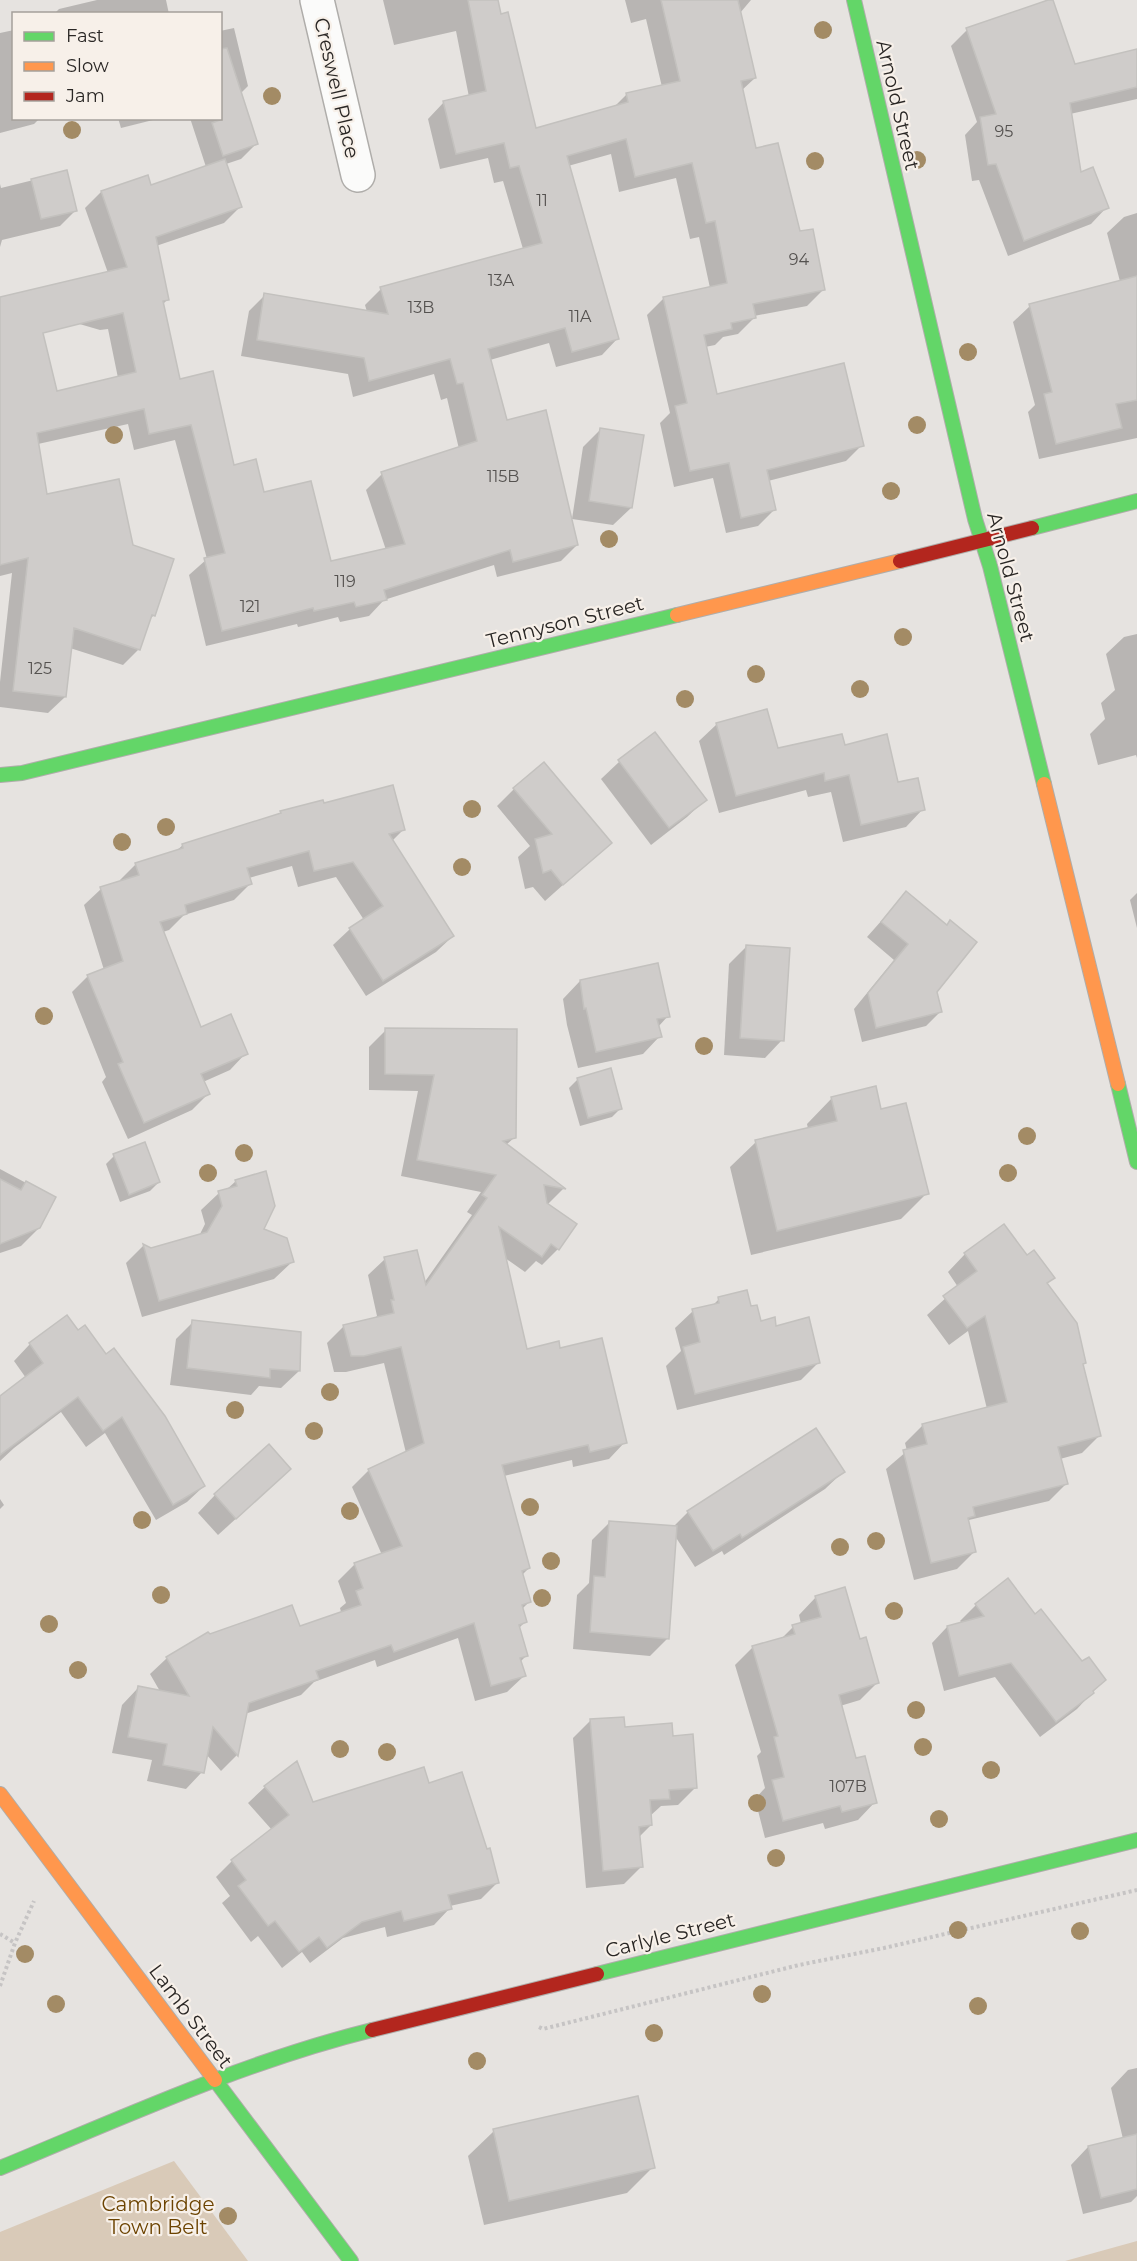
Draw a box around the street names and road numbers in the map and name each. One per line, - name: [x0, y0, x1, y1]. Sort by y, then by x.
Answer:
- street label: Creswell Place: [309, 15, 365, 161]
- street label: Arnold Street: [871, 38, 925, 172]
- street label: Arnold Street: [982, 510, 1040, 644]
- street label: Tennyson Street: [484, 591, 646, 653]
- street label: Carlyle Street: [603, 1907, 737, 1963]
- street label: Lamb Street: [144, 1959, 238, 2073]

